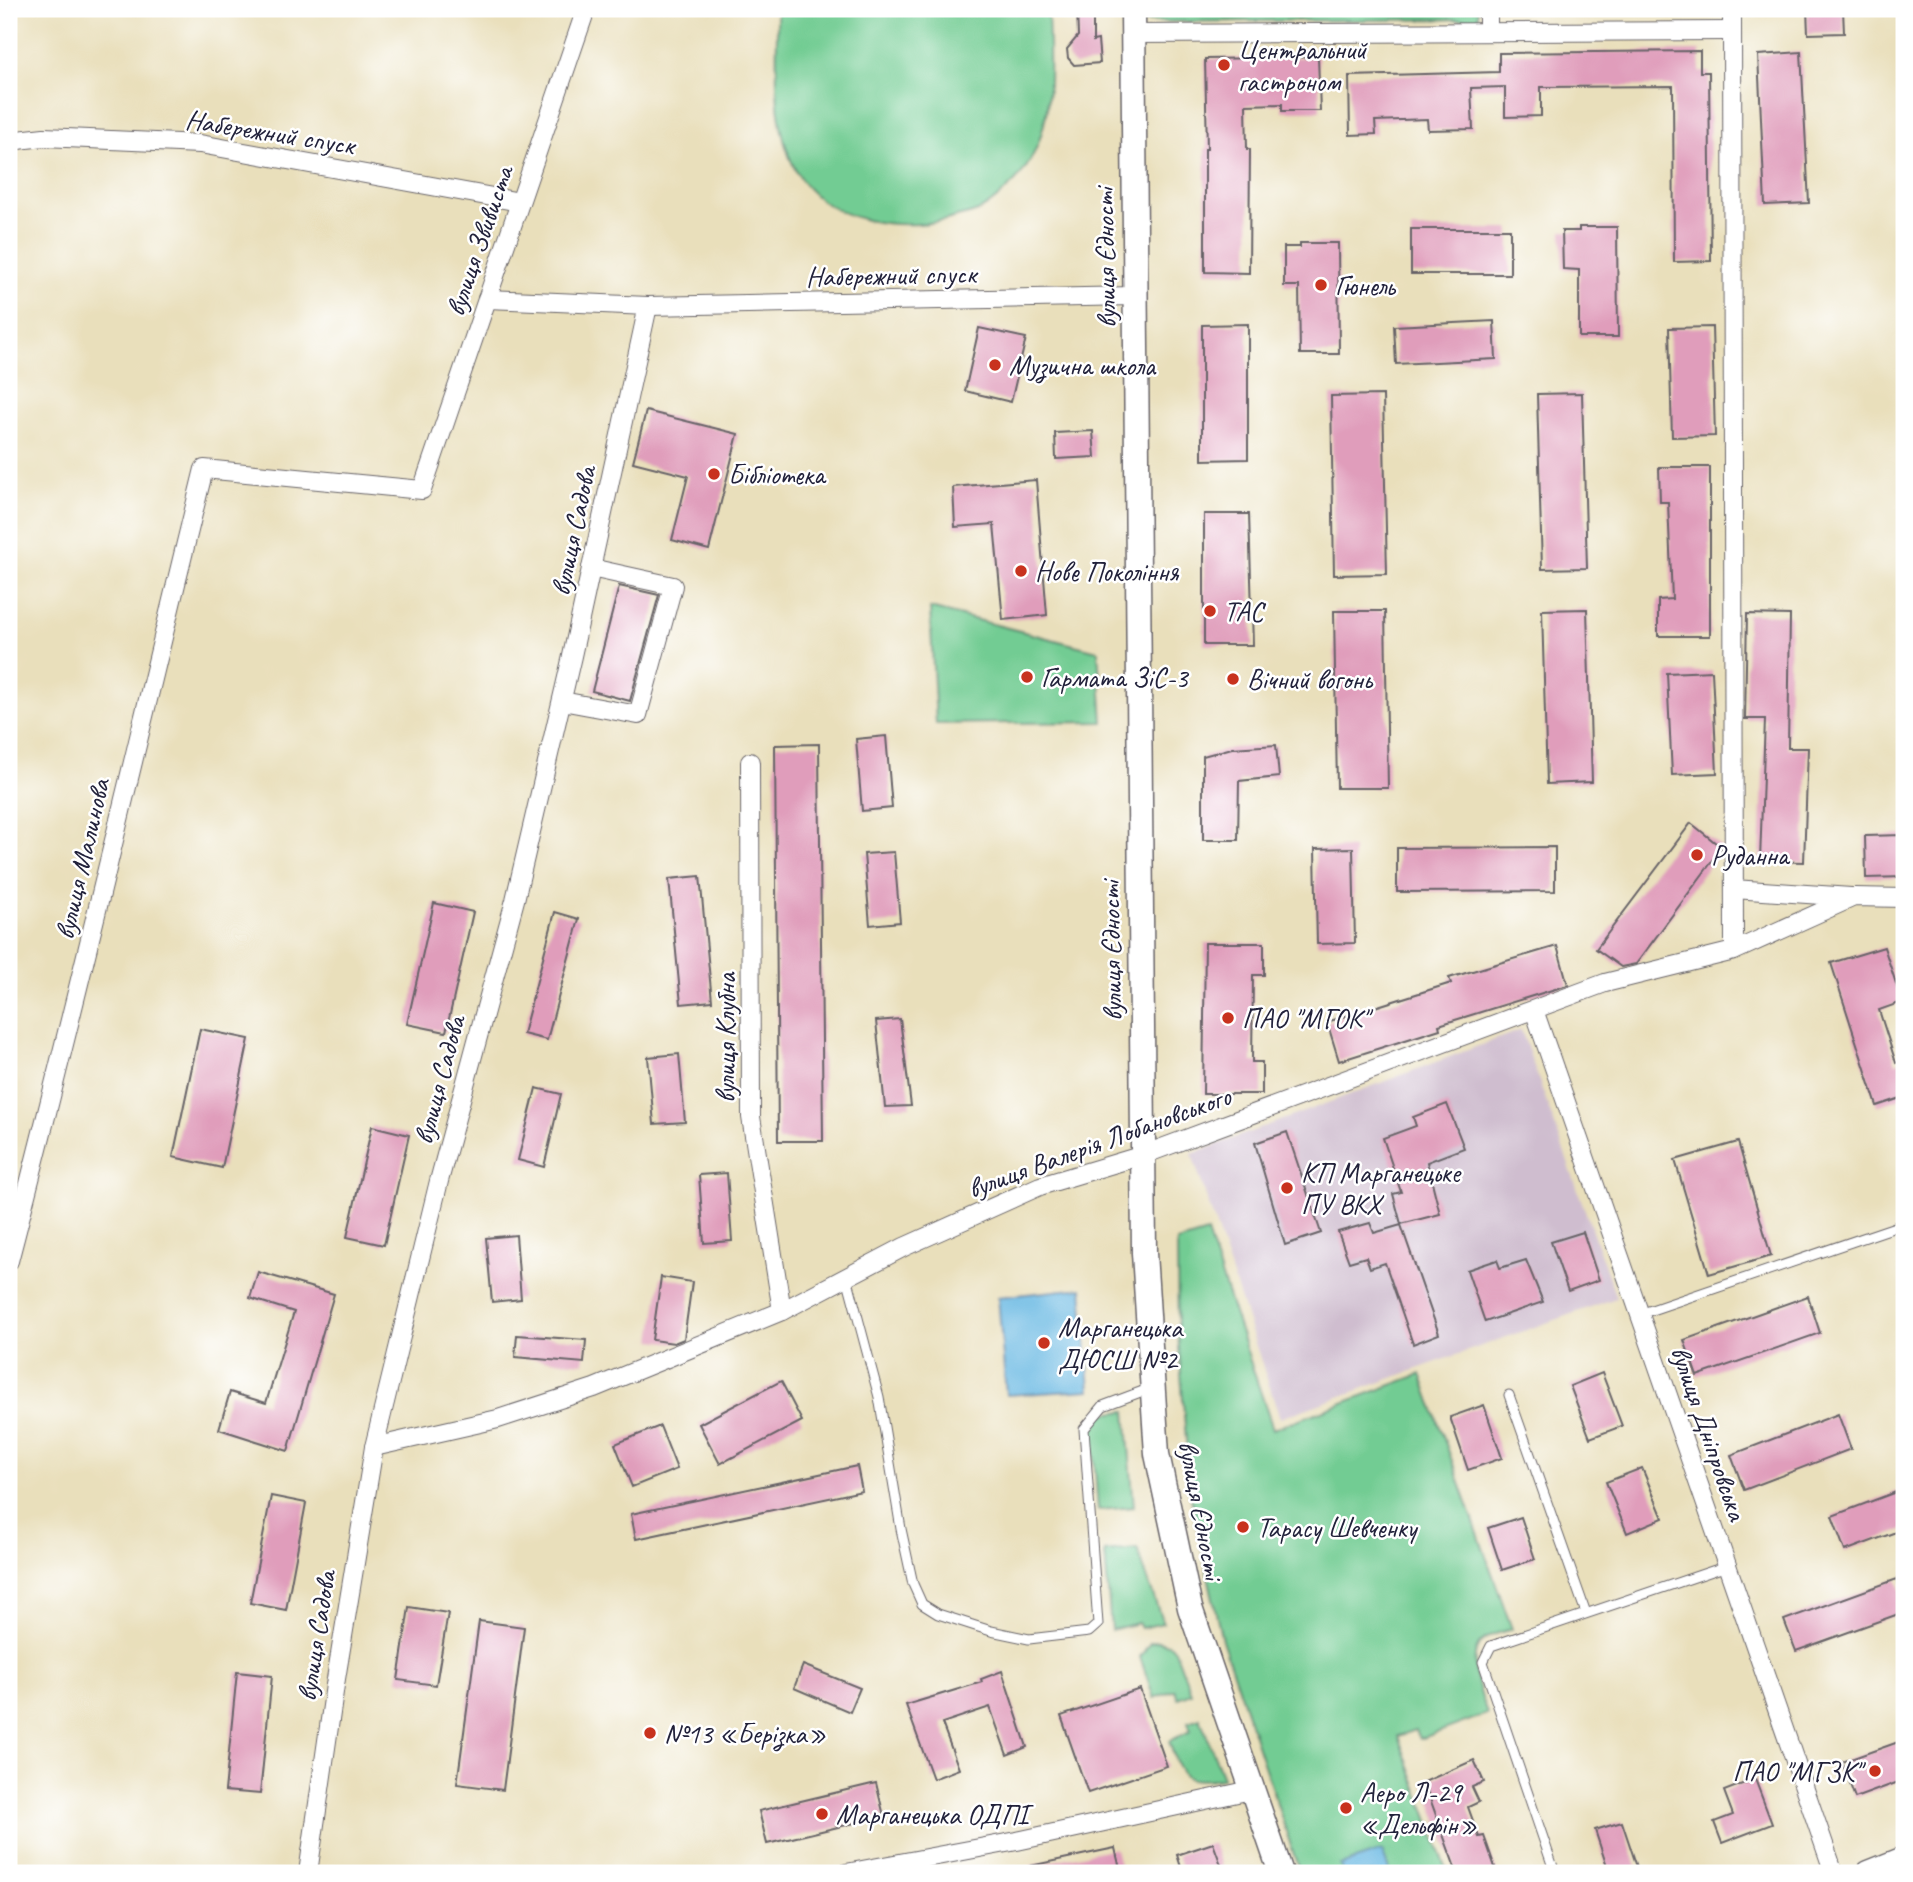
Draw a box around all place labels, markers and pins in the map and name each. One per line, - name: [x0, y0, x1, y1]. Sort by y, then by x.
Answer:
- place label: Центральний гастроном: [1238, 32, 1368, 99]
- marker: Центральний гастроном: [1216, 57, 1232, 73]
- place label: Гюнель: [1335, 268, 1397, 303]
- marker: Гюнель: [1313, 277, 1329, 293]
- place label: Музична школа: [1009, 348, 1157, 384]
- marker: Музична школа: [987, 357, 1003, 373]
- place label: Бібліотека: [728, 457, 827, 492]
- marker: Бібліотека: [706, 466, 722, 482]
- place label: Нове Покоління: [1035, 554, 1179, 589]
- marker: Нове Покоління: [1013, 563, 1029, 579]
- place label: ТАС: [1224, 594, 1266, 629]
- marker: ТАС: [1202, 603, 1218, 619]
- place label: Гармата ЗіС-3: [1041, 660, 1190, 695]
- place label: Вічний вогонь: [1247, 662, 1374, 697]
- marker: Гармата ЗіС-3: [1019, 669, 1035, 685]
- marker: Вічний вогонь: [1225, 671, 1241, 687]
- place label: Руданна: [1711, 838, 1791, 873]
- marker: Руданна: [1689, 847, 1705, 863]
- place label: ПАО "МГОК": [1242, 1001, 1374, 1036]
- marker: ПАО "МГОК": [1220, 1010, 1236, 1026]
- place label: КП Марганецьке ПУ ВКХ: [1301, 1155, 1462, 1222]
- marker: КП Марганецьке ПУ ВКХ: [1279, 1180, 1295, 1196]
- place label: Марганецька ДЮСШ №2: [1058, 1310, 1184, 1377]
- marker: Марганецька ДЮСШ №2: [1036, 1335, 1052, 1351]
- place label: Тарасу Шевченку: [1257, 1510, 1419, 1545]
- marker: Тарасу Шевченку: [1235, 1519, 1251, 1535]
- place label: №13 «Берізка»: [664, 1716, 826, 1752]
- marker: №13 «Берізка»: [642, 1725, 658, 1741]
- place label: ПАО "МГЗК": [1733, 1754, 1866, 1789]
- marker: ПАО "МГЗК": [1867, 1763, 1883, 1779]
- place label: Аеро Л-29 «Дельфін»: [1360, 1775, 1477, 1842]
- place label: Марганецька ОДПІ: [836, 1797, 1034, 1832]
- marker: Аеро Л-29 «Дельфін»: [1338, 1800, 1354, 1816]
- marker: Марганецька ОДПІ: [814, 1806, 830, 1822]

